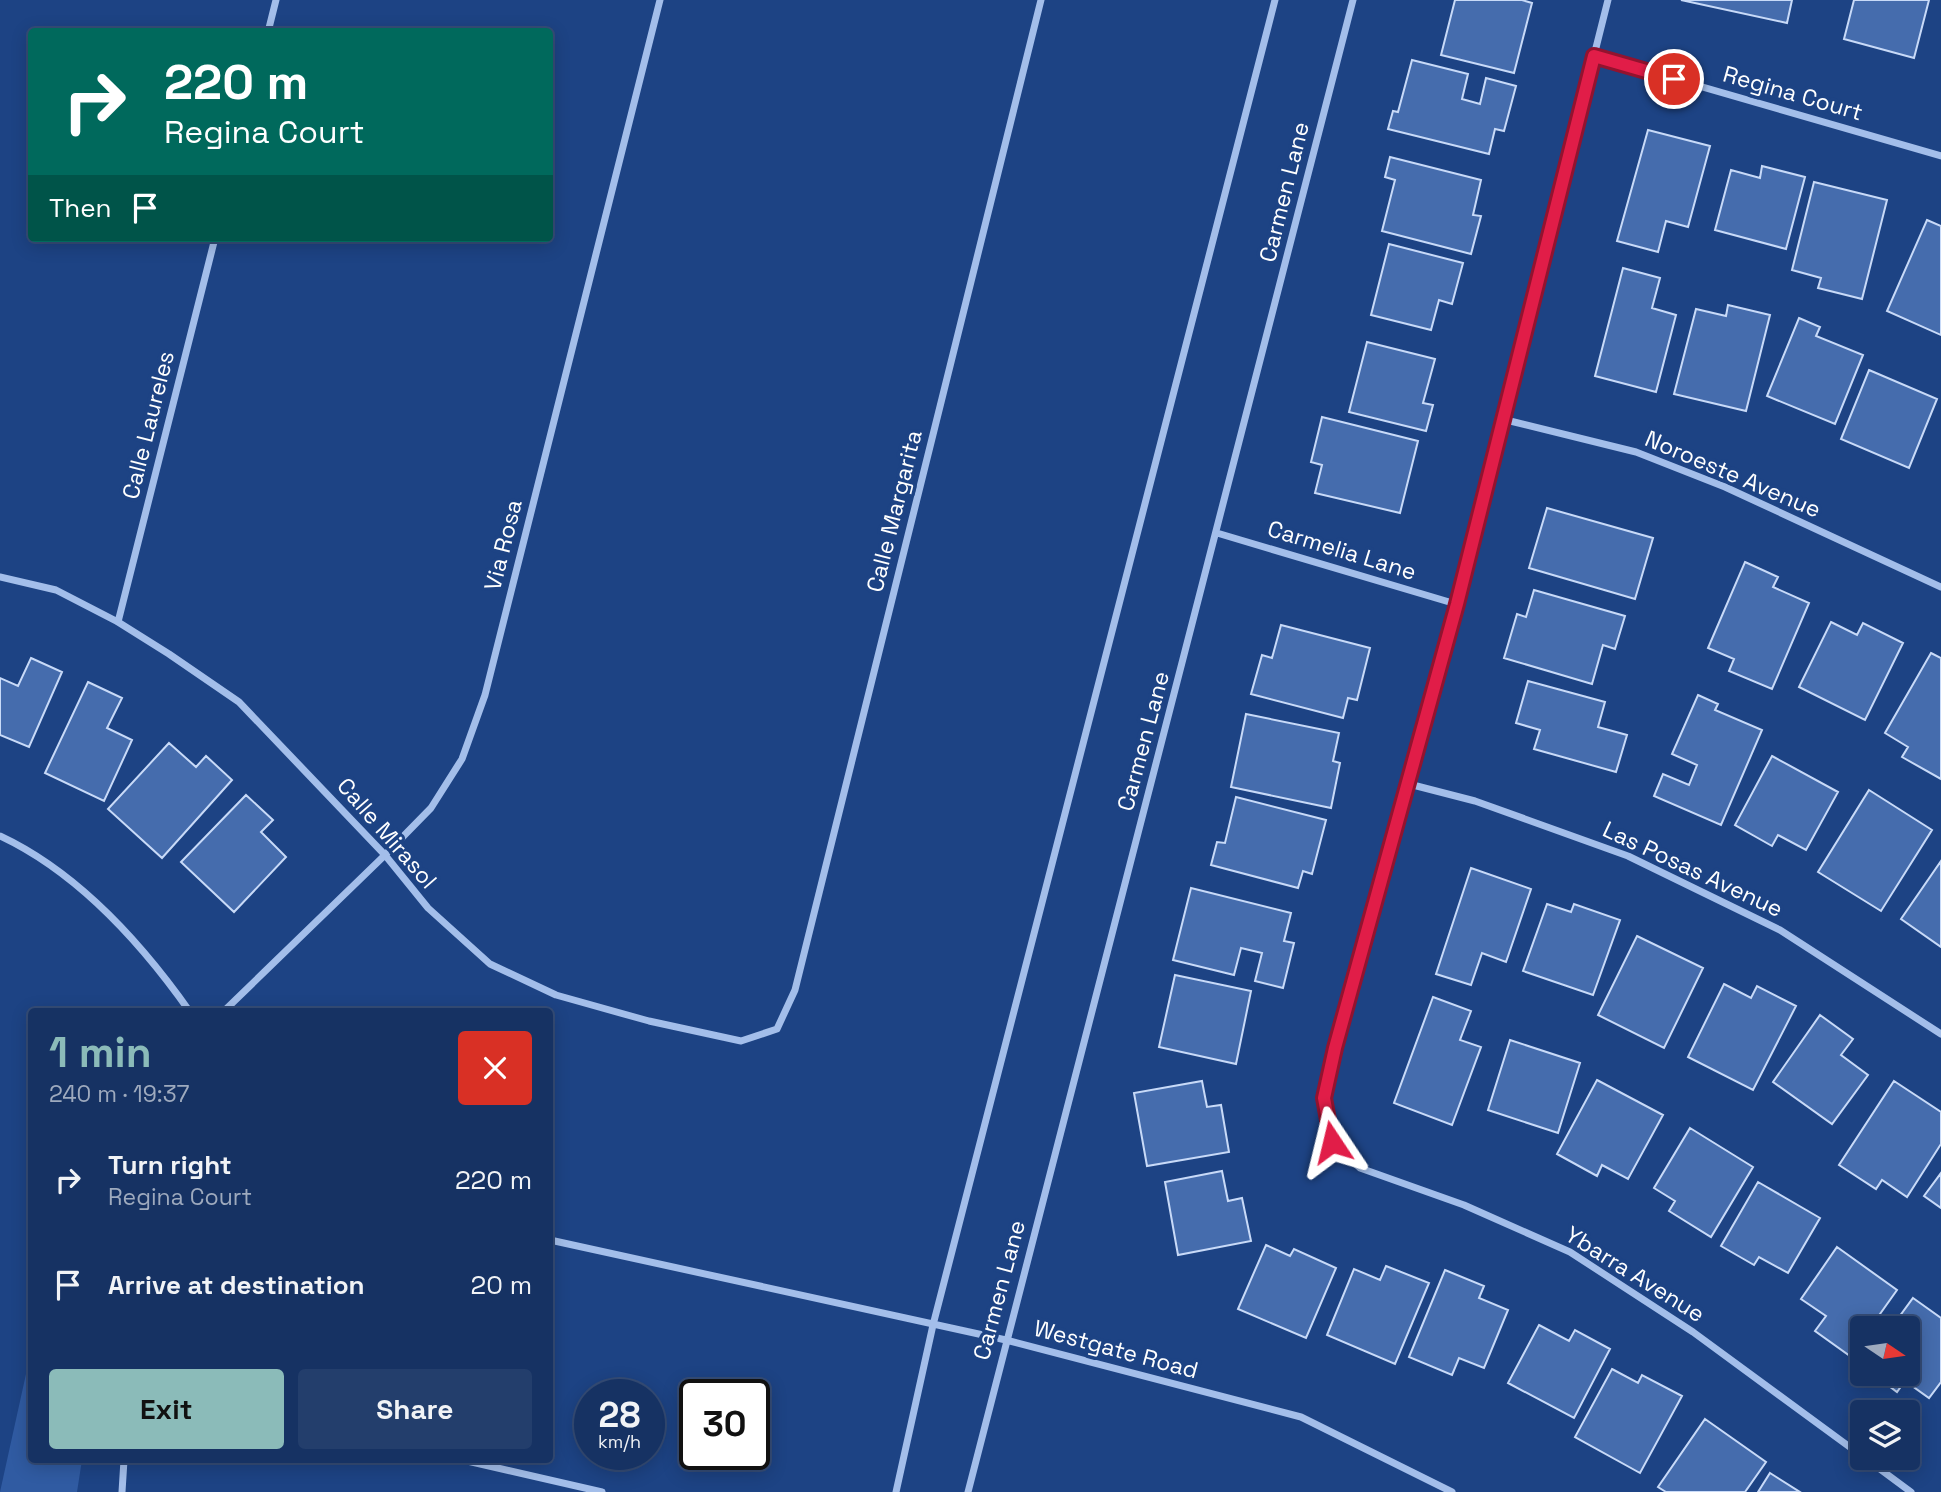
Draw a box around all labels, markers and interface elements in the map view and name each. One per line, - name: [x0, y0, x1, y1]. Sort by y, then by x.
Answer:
- pin: [1644, 49, 1704, 109]
- text: 220 m: [164, 51, 308, 113]
- icon: right: [49, 56, 140, 147]
- street label: Regina Court: [1720, 59, 1866, 127]
- icon: arrive: [1655, 60, 1693, 98]
- text: Regina Court: [164, 112, 364, 152]
- street label: Carmen Lane: [1252, 119, 1316, 265]
- icon: arrive: [126, 189, 164, 227]
- text: Then: [49, 191, 112, 225]
- street label: Calle Laureles: [115, 348, 181, 502]
- street label: Noroeste Avenue: [1641, 423, 1825, 525]
- street label: Calle Margarita: [859, 427, 929, 595]
- street label: Via Rosa: [477, 496, 529, 594]
- street label: Carmelia Lane: [1264, 513, 1420, 587]
- street label: Carmen Lane: [1110, 668, 1176, 814]
- street label: Calle Mirasol: [331, 771, 443, 895]
- street label: Las Posas Avenue: [1598, 814, 1788, 924]
- text: 1 min: [49, 1026, 152, 1079]
- button: close: [458, 1031, 532, 1105]
- text: 240 m · 19:37: [49, 1079, 190, 1109]
- position arrow: [1295, 1105, 1369, 1179]
- text: Turn right: [108, 1148, 232, 1182]
- icon: right: [49, 1161, 87, 1199]
- text: 220 m: [455, 1163, 532, 1197]
- text: Regina Court: [108, 1182, 252, 1212]
- street label: Carmen Lane: [966, 1217, 1032, 1363]
- street label: Ybarra Avenue: [1560, 1219, 1710, 1329]
- icon: arrive: [49, 1266, 87, 1304]
- text: Arrive at destination: [108, 1268, 365, 1302]
- text: 20 m: [471, 1268, 532, 1302]
- street label: Westgate Road: [1031, 1313, 1201, 1385]
- north arrow: [1850, 1316, 1920, 1386]
- map controls: [1850, 1316, 1920, 1470]
- button: Exit: [49, 1369, 284, 1449]
- button: Share: [298, 1369, 532, 1449]
- speed limit sign: 30: [679, 1379, 770, 1470]
- text: 28: [599, 1393, 640, 1437]
- button: layers: [1850, 1400, 1920, 1470]
- text: km/h: [598, 1430, 641, 1453]

